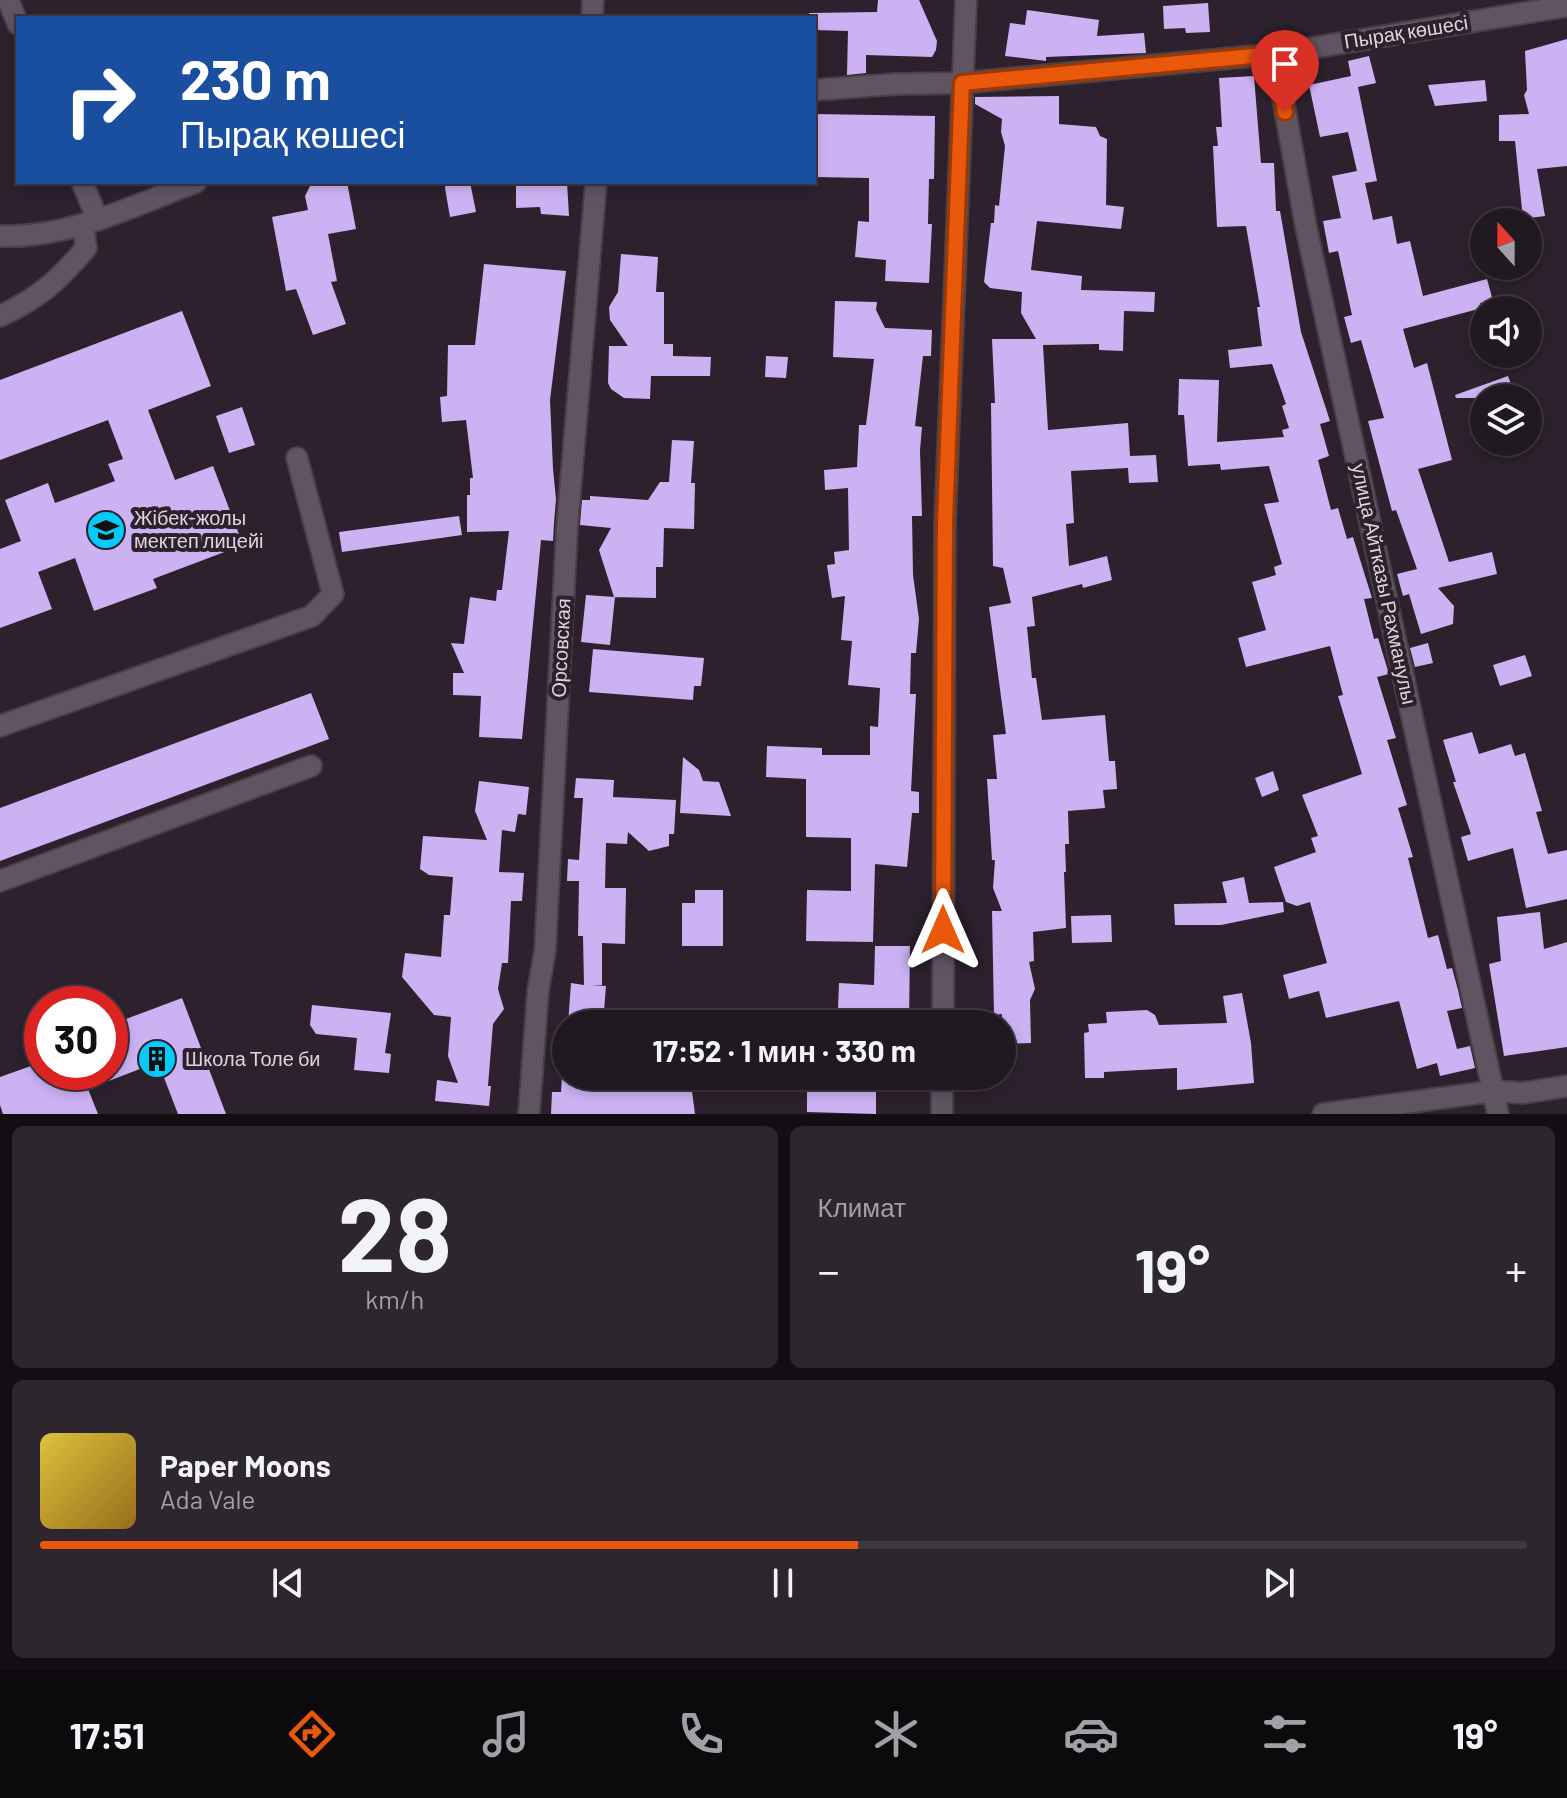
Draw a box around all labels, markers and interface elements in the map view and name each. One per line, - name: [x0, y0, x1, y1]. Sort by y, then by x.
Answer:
- street label: Пырақ көшесі: [1342, 9, 1470, 53]
- pin: [1251, 30, 1319, 112]
- icon: arrive: [1263, 42, 1307, 86]
- text: 230 m: [180, 44, 331, 111]
- icon: right: [48, 48, 152, 152]
- text: Пырақ көшесі: [180, 112, 405, 155]
- north arrow: [1470, 208, 1542, 280]
- map controls: [1470, 208, 1542, 456]
- button: sound: [1470, 296, 1542, 368]
- button: layers: [1470, 384, 1542, 456]
- street label: улица Айтказы Рахманулы: [1348, 461, 1422, 706]
- place label: Жібек-жолы мектеп лицейі: [134, 505, 264, 552]
- school or university icon: Жібек-жолы мектеп лицейі: [85, 509, 127, 551]
- street label: Орсовская: [545, 598, 575, 698]
- position arrow: [901, 888, 985, 972]
- speed limit sign: 30: [24, 986, 128, 1090]
- text: 17:52 · 1 мин · 330 m: [652, 1032, 916, 1068]
- building icon: Школа Толе би: [136, 1038, 178, 1080]
- place label: Школа Толе би: [185, 1046, 321, 1070]
- text: 28: [337, 1168, 452, 1293]
- text: Климат: [818, 1191, 906, 1222]
- text: 19°: [1134, 1233, 1210, 1305]
- text: −: [818, 1243, 840, 1296]
- text: +: [1505, 1243, 1527, 1296]
- text: km/h: [365, 1283, 424, 1314]
- text: Paper Moons: [160, 1447, 331, 1483]
- text: Ada Vale: [160, 1483, 255, 1514]
- icon: previous: [266, 1561, 310, 1605]
- icon: pause: [761, 1561, 805, 1605]
- icon: next: [1257, 1561, 1301, 1605]
- icon: directions: [284, 1706, 340, 1762]
- icon: music: [478, 1706, 534, 1762]
- icon: phone: [673, 1706, 729, 1762]
- icon: climate: [868, 1706, 924, 1762]
- icon: car: [1063, 1706, 1119, 1762]
- icon: filters: [1257, 1706, 1313, 1762]
- text: 17:51: [69, 1713, 145, 1756]
- text: 19°: [1452, 1713, 1498, 1756]

